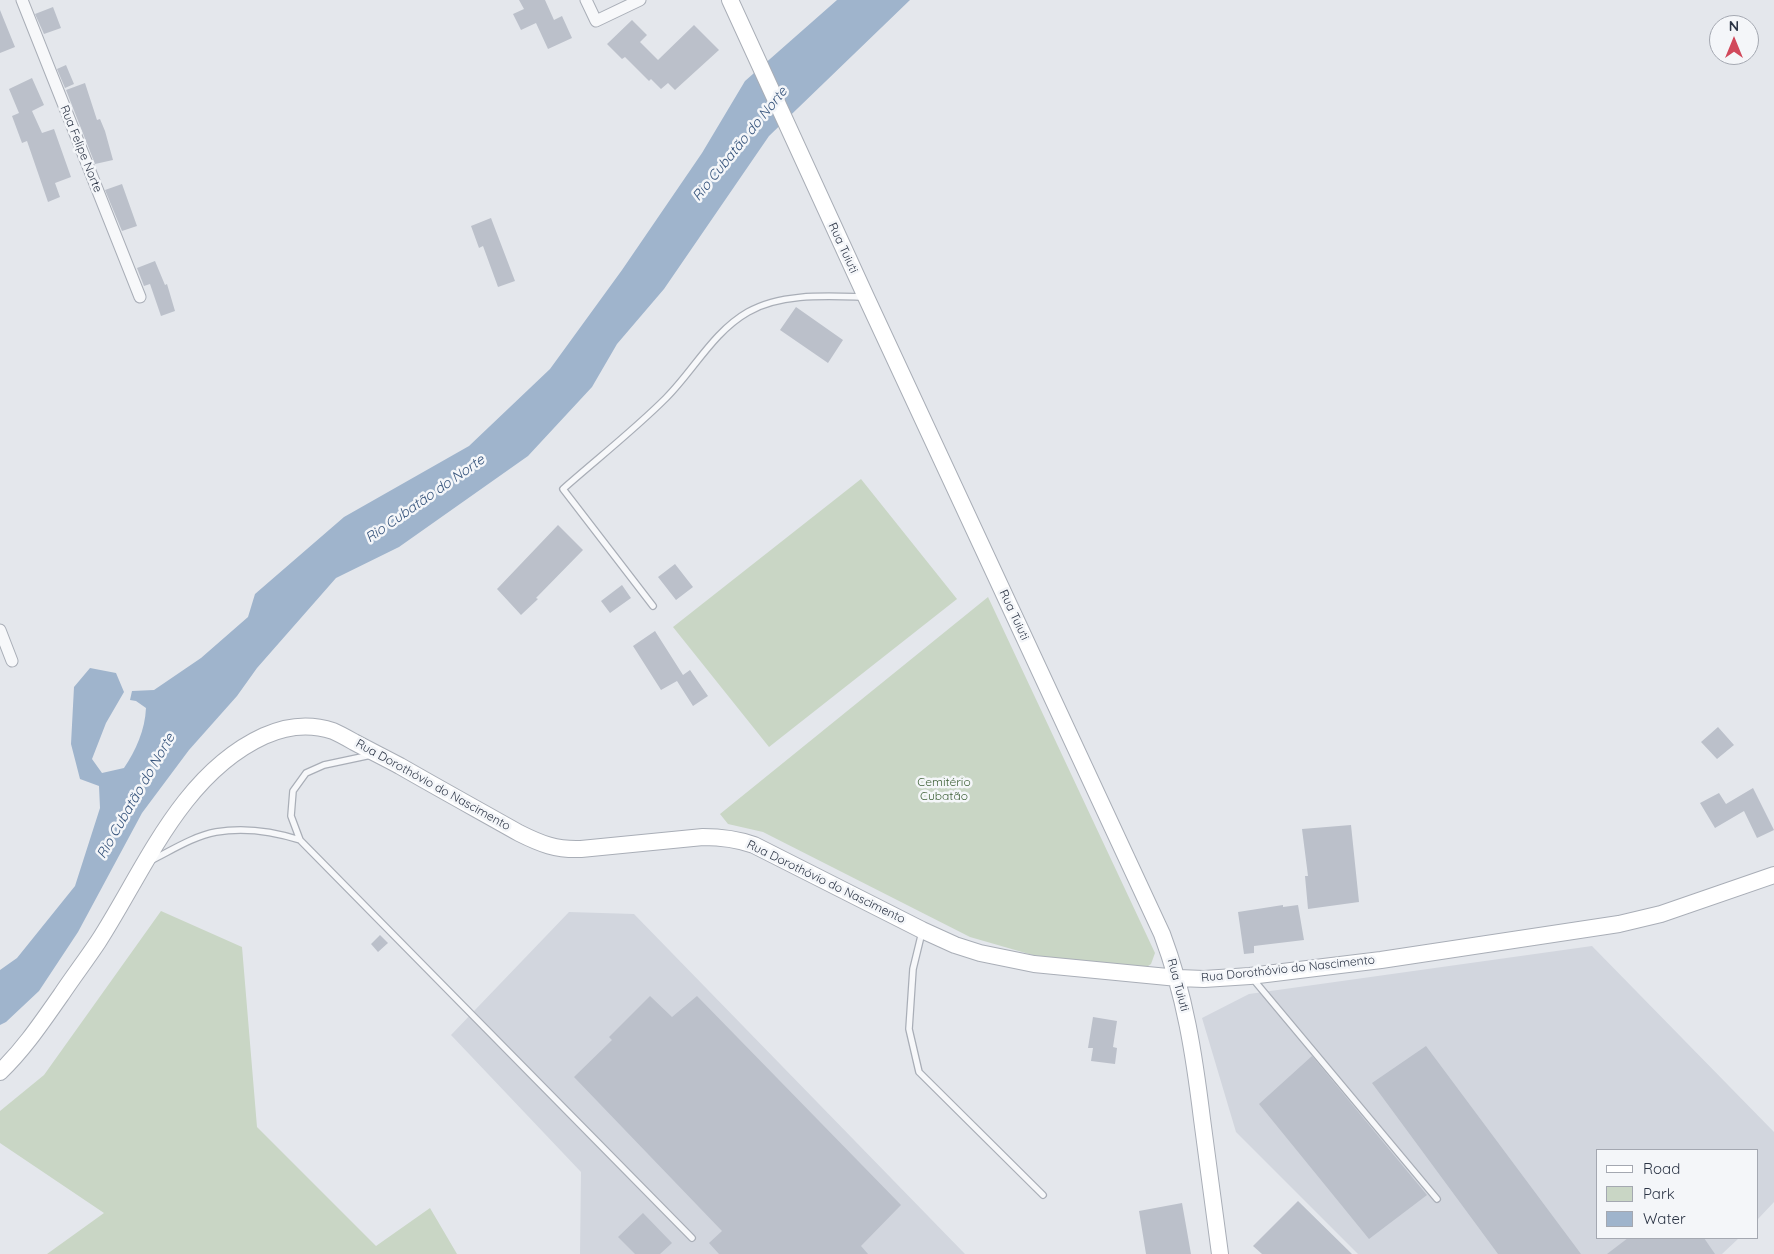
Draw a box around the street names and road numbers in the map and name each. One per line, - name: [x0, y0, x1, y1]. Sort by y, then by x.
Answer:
- street label: Rua Felipe Norte: [57, 103, 105, 195]
- street label: Rua Tuiuti: [825, 221, 861, 275]
- street label: Rua Tuiuti: [996, 588, 1032, 642]
- street label: Rua Dorothóvio do Nascimento: [353, 736, 513, 834]
- street label: Rua Dorothóvio do Nascimento: [744, 837, 908, 927]
- street label: Rua Dorothóvio do Nascimento: [1200, 953, 1376, 985]
- street label: Rua Tuiuti: [1164, 957, 1192, 1013]

